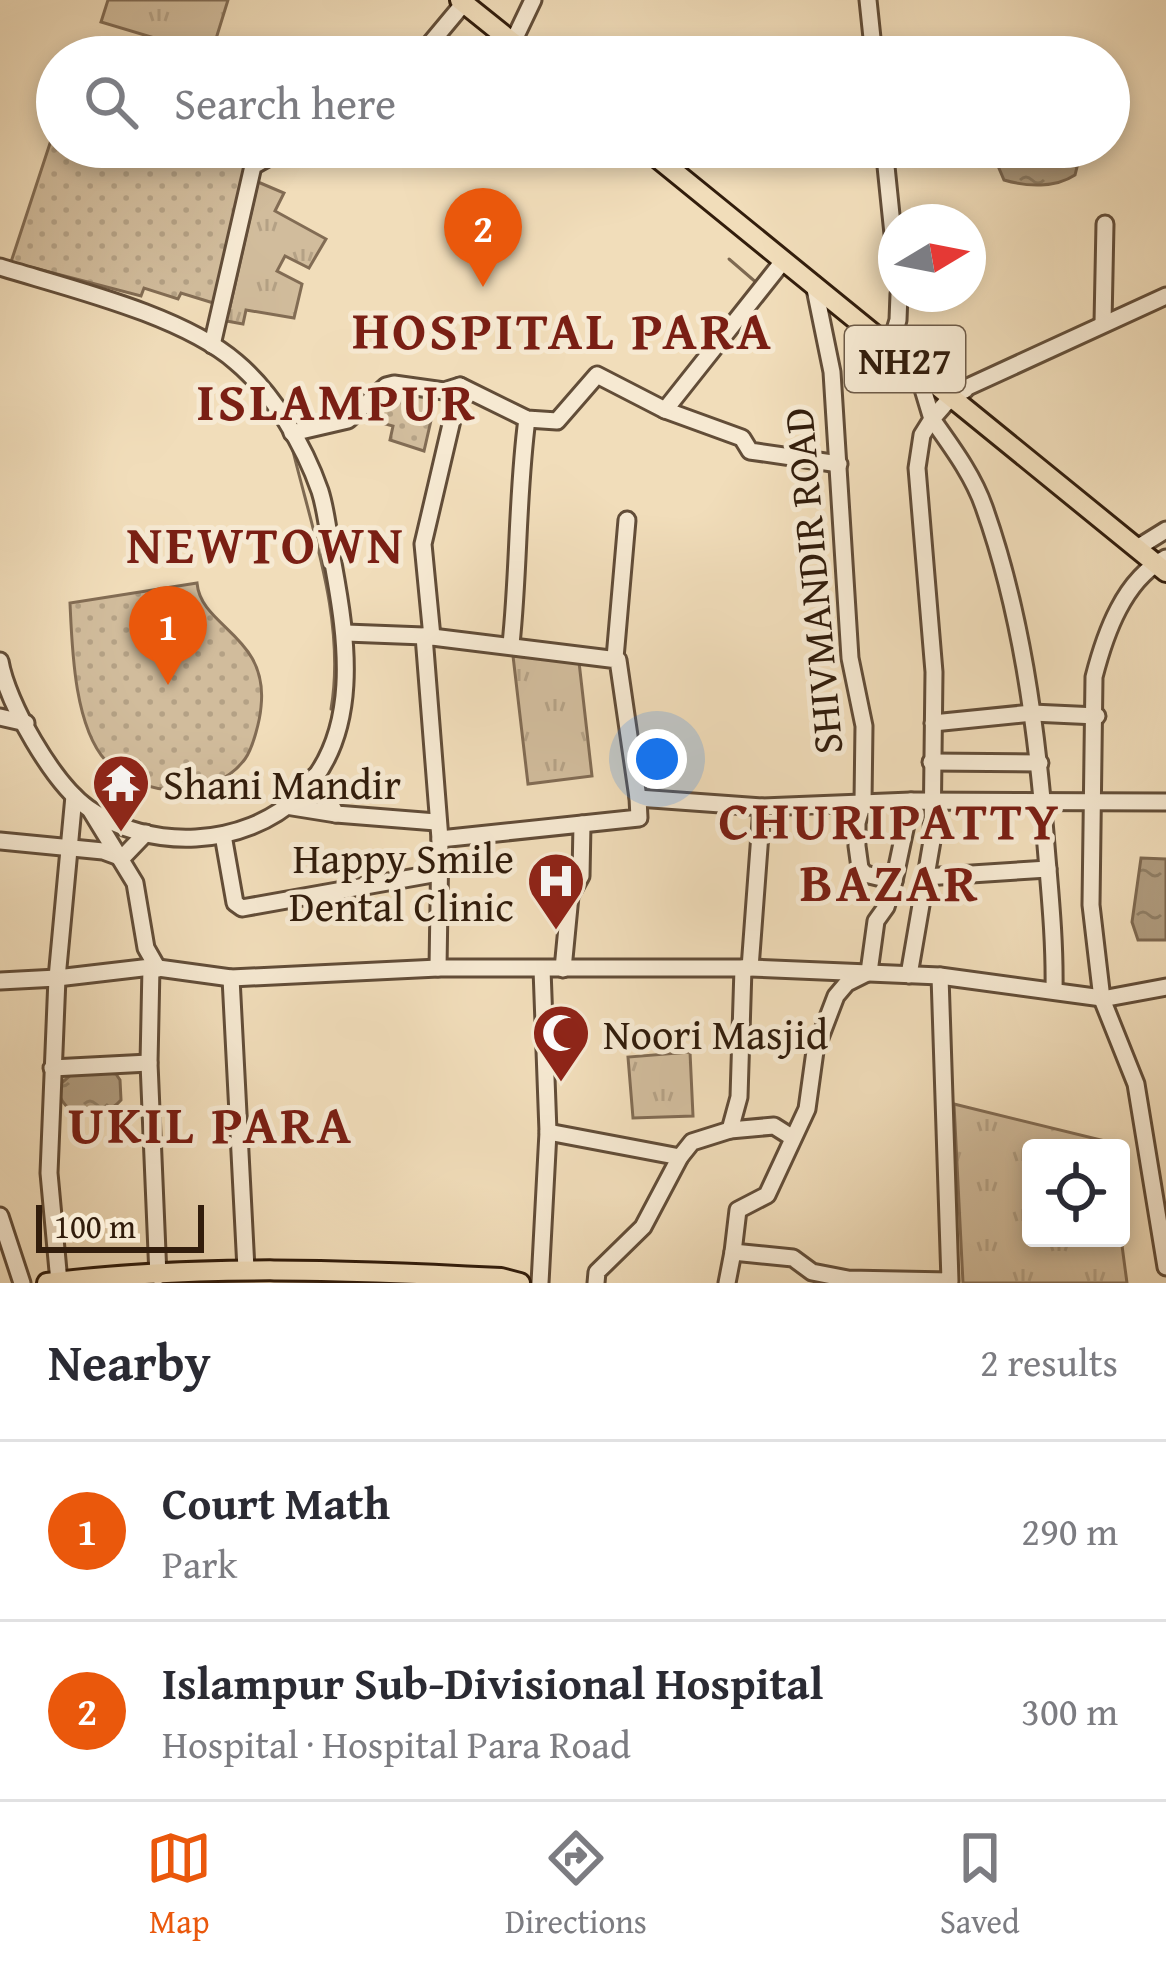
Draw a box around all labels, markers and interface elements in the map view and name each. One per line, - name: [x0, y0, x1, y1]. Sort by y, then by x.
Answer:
- search box: [36, 36, 1130, 168]
- icon: search: [78, 69, 144, 135]
- text: Search here: [174, 70, 396, 135]
- pin: 2: [444, 188, 522, 287]
- north arrow: [878, 204, 986, 312]
- district label: HOSPITAL PARA: [352, 290, 774, 369]
- road number: NH27: [845, 326, 965, 392]
- district label: ISLAMPUR: [197, 361, 477, 440]
- street label: SHIVMANDIR ROAD: [766, 405, 858, 757]
- district label: NEWTOWN: [126, 504, 406, 583]
- pin: 1: [129, 586, 207, 685]
- your location: [627, 729, 687, 789]
- temple icon: Shani Mandir: [90, 752, 152, 834]
- place label: Shani Mandir: [163, 753, 401, 814]
- district label: CHURIPATTY BAZAR: [718, 780, 1062, 921]
- place label: Happy Smile Dental Clinic: [289, 827, 514, 936]
- hospital icon: Happy Smile Dental Clinic: [525, 850, 587, 932]
- mosque icon: Noori Masjid: [530, 1002, 592, 1084]
- place label: Noori Masjid: [603, 1003, 829, 1064]
- district label: UKIL PARA: [68, 1084, 354, 1163]
- map controls: [1022, 1139, 1130, 1247]
- button: locate: [1022, 1139, 1130, 1247]
- scale bar: [36, 1199, 204, 1252]
- text: 100 m: [54, 1202, 136, 1250]
- text: Nearby: [48, 1324, 211, 1399]
- text: 2 results: [980, 1333, 1118, 1390]
- text: Court Math: [162, 1470, 390, 1535]
- text: 1: [77, 1502, 97, 1559]
- text: 290 m: [1021, 1502, 1118, 1559]
- text: Park: [162, 1535, 237, 1592]
- text: Islampur Sub-Divisional Hospital: [162, 1650, 824, 1715]
- text: 2: [77, 1682, 97, 1739]
- text: 300 m: [1021, 1682, 1118, 1739]
- text: Hospital · Hospital Para Road: [162, 1715, 631, 1772]
- tab: Map: [146, 1825, 212, 1945]
- tab: Directions: [505, 1825, 647, 1945]
- tab: Saved: [940, 1825, 1020, 1945]

